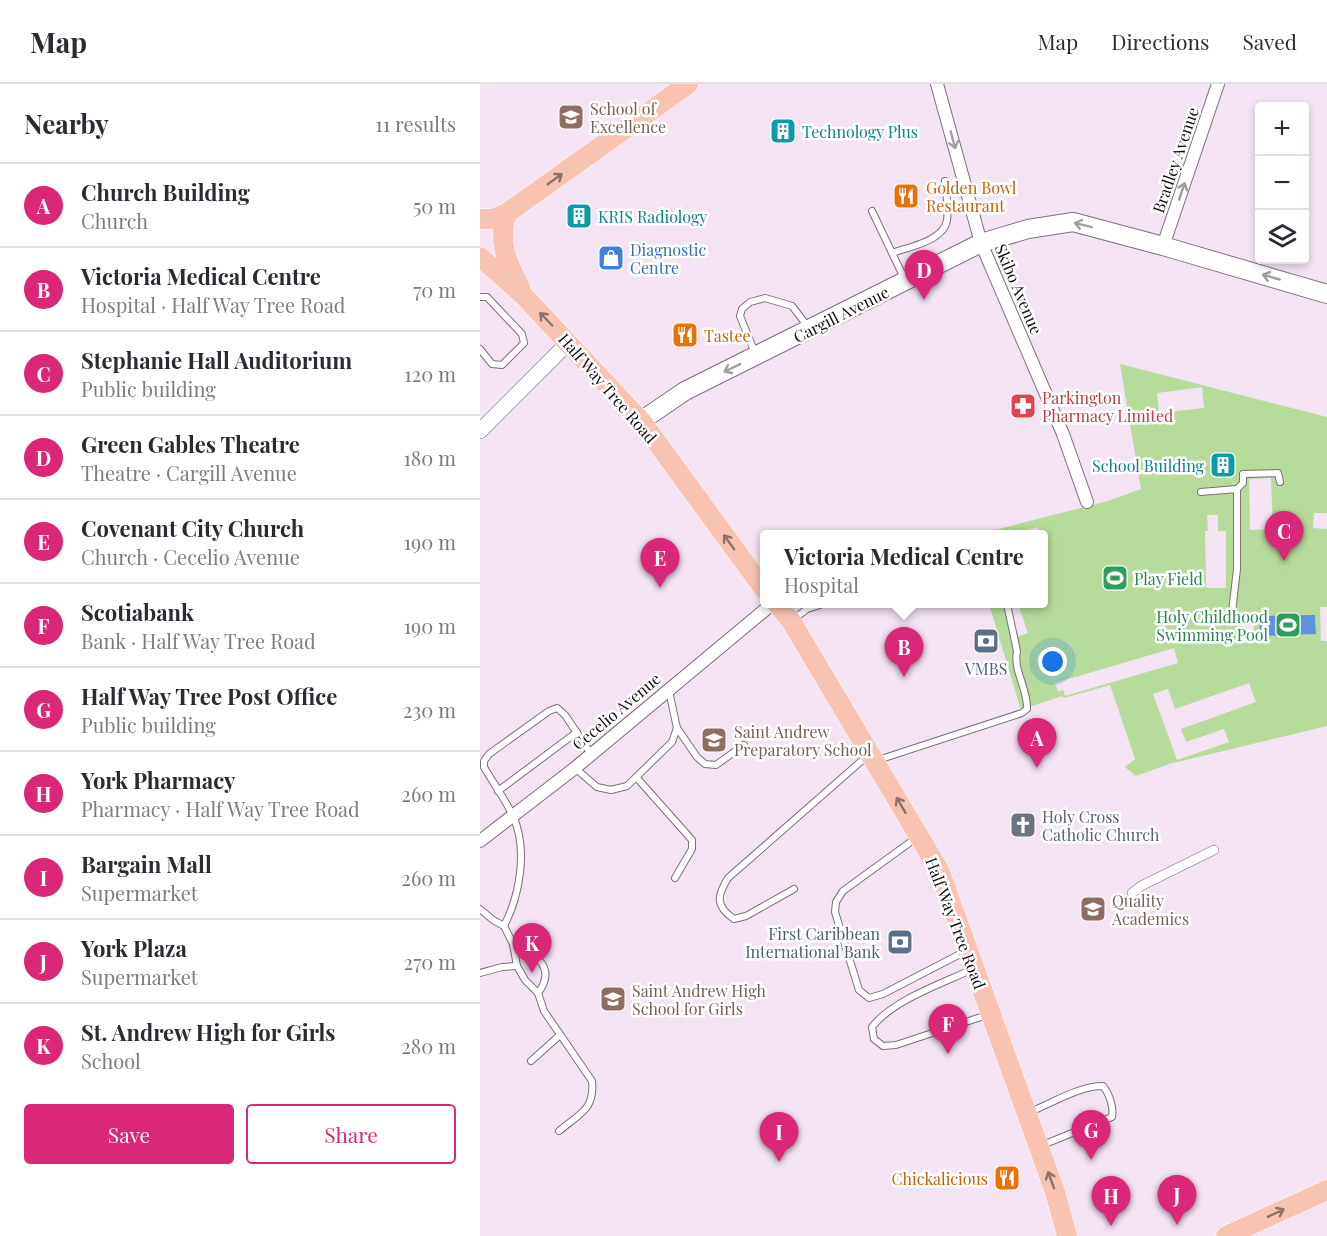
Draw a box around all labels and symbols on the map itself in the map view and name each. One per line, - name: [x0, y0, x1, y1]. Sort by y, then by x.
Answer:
- place label: School of Excellence: [590, 98, 666, 137]
- school or university icon: School of Excellence: [556, 102, 586, 132]
- street label: Bradley Avenue: [1147, 104, 1203, 216]
- building icon: Technology Plus: [768, 116, 798, 146]
- place label: Technology Plus: [802, 121, 918, 142]
- one-way arrow: [948, 130, 960, 149]
- one-way arrow: [546, 173, 562, 185]
- place label: Golden Bowl Restaurant: [926, 177, 1017, 216]
- restaurant icon: Golden Bowl Restaurant: [891, 181, 921, 211]
- one-way arrow: [1178, 182, 1189, 200]
- building icon: KRIS Radiology: [564, 201, 594, 231]
- place label: KRIS Radiology: [598, 206, 707, 227]
- one-way arrow: [1074, 218, 1093, 230]
- place label: Diagnostic Centre: [630, 239, 706, 278]
- street label: Skibo Avenue: [991, 241, 1047, 337]
- shop icon: Diagnostic Centre: [596, 243, 626, 273]
- pin: D: [904, 250, 944, 300]
- one-way arrow: [1262, 271, 1281, 282]
- street label: Cargill Avenue: [790, 281, 892, 347]
- one-way arrow: [539, 311, 553, 326]
- restaurant icon: Tastee: [670, 320, 700, 350]
- place label: Tastee: [704, 325, 751, 346]
- street label: Half Way Tree Road: [554, 328, 662, 448]
- one-way arrow: [723, 363, 741, 375]
- place label: Parkington Pharmacy Limited: [1042, 387, 1173, 426]
- pharmacy icon: Parkington Pharmacy Limited: [1008, 391, 1038, 421]
- building icon: School Building: [1208, 450, 1238, 480]
- place label: School Building: [1092, 455, 1205, 476]
- pin: C: [1264, 512, 1304, 561]
- one-way arrow: [723, 534, 736, 550]
- pin: E: [640, 538, 680, 588]
- sports icon: Play Field: [1100, 563, 1130, 593]
- place label: Play Field: [1134, 568, 1203, 589]
- place label: Holy Childhood Swimming Pool: [1156, 606, 1268, 645]
- sports icon: Holy Childhood Swimming Pool: [1273, 610, 1303, 640]
- bank icon: VMBS: [971, 626, 1001, 656]
- pin: B: [884, 628, 924, 677]
- your location: [1038, 647, 1067, 676]
- place label: VMBS: [964, 658, 1007, 679]
- street label: Cecelio Avenue: [567, 668, 665, 754]
- pin: A: [1018, 718, 1056, 768]
- place label: Saint Andrew Preparatory School: [734, 721, 872, 760]
- school or university icon: Saint Andrew Preparatory School: [699, 725, 729, 755]
- one-way arrow: [895, 797, 907, 814]
- place label: Holy Cross Catholic Church: [1042, 806, 1160, 845]
- church icon: Holy Cross Catholic Church: [1008, 810, 1038, 840]
- street label: Half Way Tree Road: [921, 854, 991, 992]
- place label: Quality Academics: [1111, 890, 1189, 929]
- school or university icon: Quality Academics: [1078, 894, 1108, 924]
- place label: First Caribbean International Bank: [745, 923, 880, 962]
- pin: K: [512, 924, 552, 973]
- bank icon: First Caribbean International Bank: [885, 927, 915, 957]
- place label: Saint Andrew High School for Girls: [632, 980, 767, 1019]
- school or university icon: Saint Andrew High School for Girls: [598, 984, 628, 1014]
- pin: F: [928, 1004, 968, 1054]
- pin: G: [1072, 1110, 1110, 1160]
- pin: I: [760, 1112, 798, 1162]
- restaurant icon: Chickalicious: [992, 1163, 1022, 1193]
- place label: Chickalicious: [892, 1168, 988, 1189]
- one-way arrow: [1044, 1171, 1055, 1190]
- pin: H: [1092, 1176, 1130, 1226]
- pin: J: [1158, 1176, 1196, 1225]
- one-way arrow: [1267, 1206, 1285, 1218]

